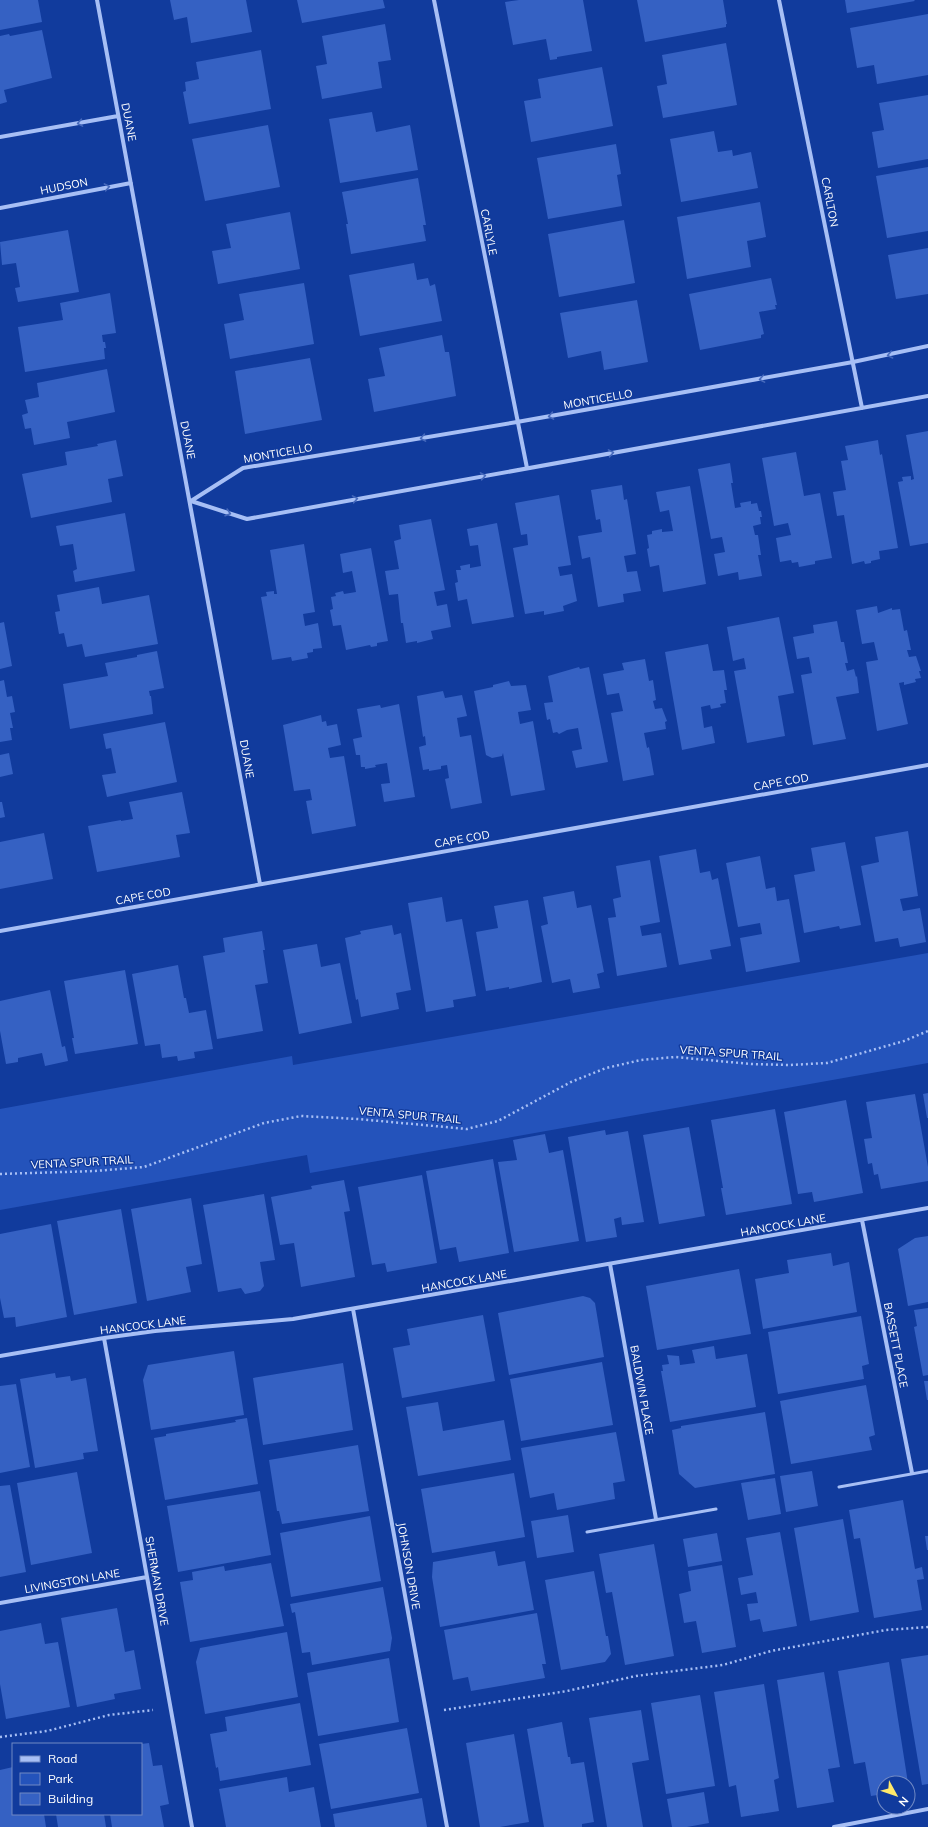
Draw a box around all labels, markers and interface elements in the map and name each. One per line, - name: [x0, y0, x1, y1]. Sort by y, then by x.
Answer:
- street label: DUANE: [118, 102, 140, 142]
- one-way arrow: [77, 118, 83, 126]
- street label: HUDSON: [39, 175, 89, 197]
- street label: CARLTON: [818, 176, 842, 228]
- one-way arrow: [104, 184, 110, 192]
- street label: CARLYLE: [478, 208, 500, 256]
- one-way arrow: [887, 350, 893, 358]
- one-way arrow: [759, 374, 765, 382]
- street label: MONTICELLO: [562, 386, 634, 412]
- one-way arrow: [548, 411, 554, 420]
- street label: DUANE: [177, 420, 199, 460]
- one-way arrow: [420, 433, 426, 442]
- street label: MONTICELLO: [242, 440, 314, 466]
- one-way arrow: [608, 449, 614, 458]
- one-way arrow: [480, 472, 486, 481]
- one-way arrow: [352, 495, 358, 504]
- one-way arrow: [224, 508, 231, 517]
- street label: DUANE: [237, 739, 257, 779]
- street label: CAPE COD: [752, 770, 810, 794]
- street label: CAPE COD: [433, 827, 491, 851]
- street label: CAPE COD: [114, 884, 172, 908]
- street label: VENTA SPUR TRAIL: [679, 1042, 783, 1064]
- street label: VENTA SPUR TRAIL: [358, 1104, 462, 1126]
- street label: VENTA SPUR TRAIL: [30, 1152, 134, 1172]
- street label: HANCOCK LANE: [739, 1211, 827, 1239]
- street label: HANCOCK LANE: [420, 1267, 508, 1295]
- street label: BASSETT PLACE: [881, 1301, 911, 1389]
- street label: HANCOCK LANE: [99, 1313, 187, 1337]
- street label: BALDWIN PLACE: [627, 1344, 657, 1436]
- street label: JOHNSON DRIVE: [394, 1521, 424, 1611]
- street label: SHERMAN DRIVE: [142, 1535, 172, 1627]
- street label: LIVINGSTON LANE: [23, 1566, 121, 1596]
- legend: [12, 1743, 142, 1815]
- text: Road: [48, 1751, 77, 1766]
- text: Park: [48, 1771, 74, 1786]
- north arrow: [876, 1775, 916, 1815]
- text: Building: [48, 1791, 93, 1806]
- text: N: [896, 1794, 912, 1809]

